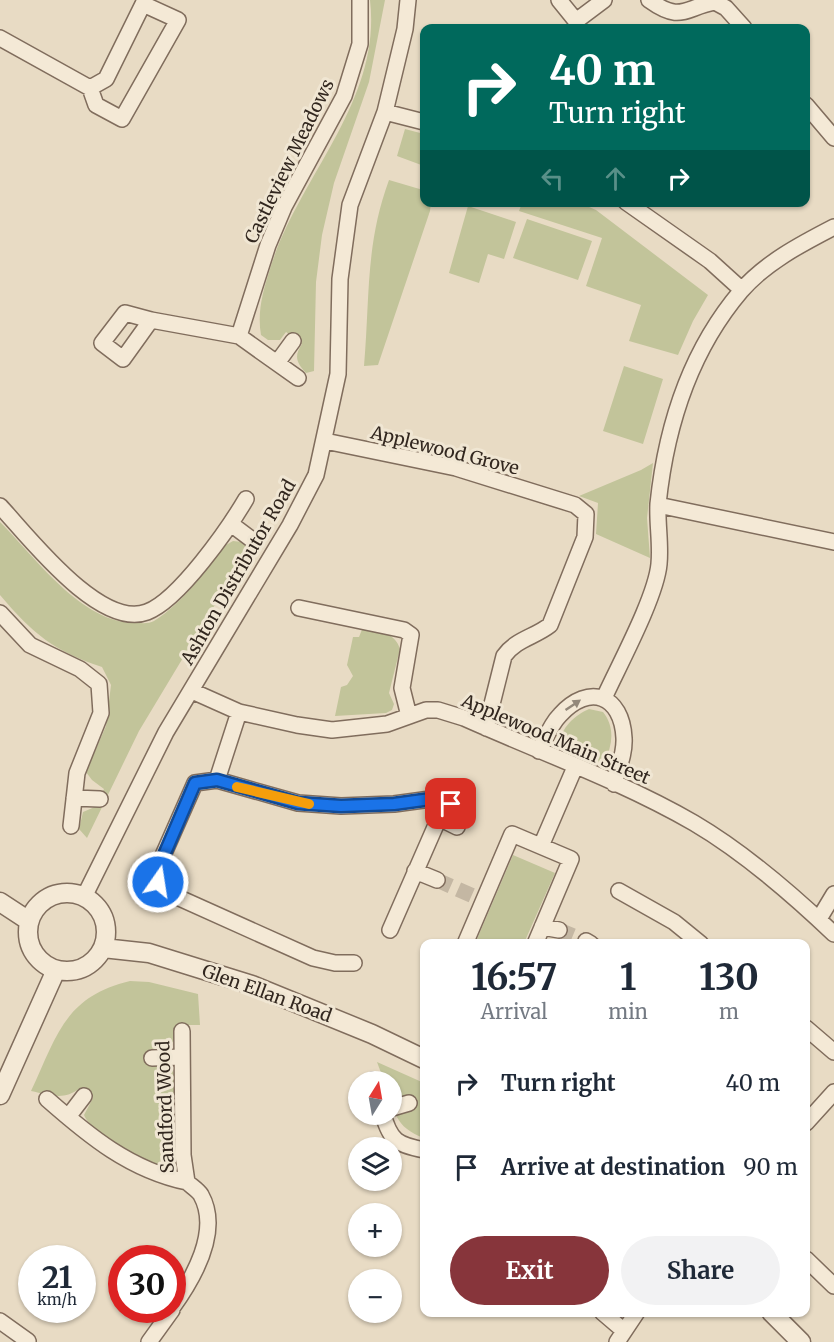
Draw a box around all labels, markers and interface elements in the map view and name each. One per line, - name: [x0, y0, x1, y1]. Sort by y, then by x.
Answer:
- text: 40 m: [549, 44, 655, 96]
- icon: right: [450, 48, 528, 126]
- street label: Castleview Meadows: [239, 75, 339, 247]
- text: Turn right: [549, 96, 686, 130]
- icon: left: [536, 162, 569, 195]
- icon: ahead: [599, 162, 632, 195]
- icon: right: [662, 162, 695, 195]
- street label: Applewood Grove: [367, 420, 522, 480]
- street label: Ashton Distributor Road: [175, 475, 301, 670]
- street label: Applewood Main Street: [457, 688, 654, 789]
- one-way arrow: [564, 700, 581, 711]
- pin: [425, 778, 476, 829]
- icon: arrive: [434, 787, 467, 820]
- position arrow: [126, 850, 190, 914]
- text: 16:57: [471, 955, 557, 1000]
- text: 1: [620, 955, 636, 1000]
- text: 130: [699, 955, 759, 1000]
- street label: Glen Ellan Road: [199, 959, 335, 1027]
- text: Arrival: [481, 999, 548, 1024]
- text: min: [608, 999, 648, 1024]
- text: m: [719, 999, 739, 1024]
- street label: Sandford Wood: [151, 1040, 179, 1174]
- icon: right: [450, 1067, 483, 1100]
- text: Turn right: [501, 1069, 615, 1097]
- text: 40 m: [725, 1069, 780, 1097]
- north arrow: [348, 1071, 402, 1125]
- map controls: [348, 1071, 402, 1323]
- button: layers: [348, 1137, 402, 1191]
- icon: arrive: [450, 1151, 483, 1184]
- text: Arrive at destination: [501, 1153, 725, 1181]
- text: 90 m: [743, 1153, 798, 1181]
- button: +: [348, 1203, 402, 1257]
- button: Exit: [450, 1236, 609, 1305]
- button: Share: [621, 1236, 780, 1305]
- speed limit sign: 30: [108, 1245, 186, 1323]
- text: 21: [42, 1258, 72, 1296]
- button: −: [348, 1269, 402, 1323]
- text: km/h: [37, 1290, 77, 1309]

